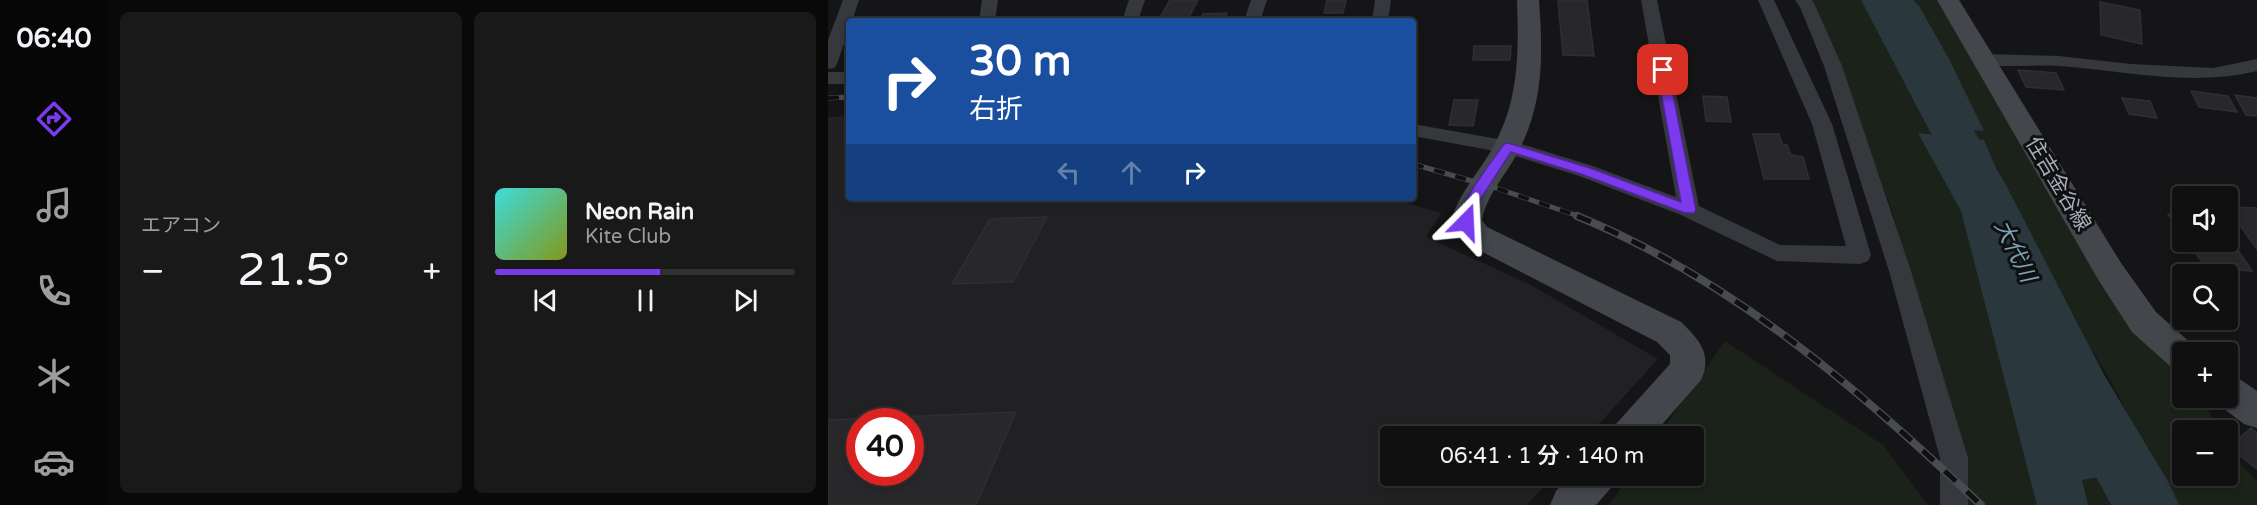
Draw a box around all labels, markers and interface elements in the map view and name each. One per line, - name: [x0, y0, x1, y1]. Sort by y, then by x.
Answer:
- text: 06:40: [17, 22, 91, 55]
- text: 30 m: [969, 36, 1071, 87]
- icon: right: [870, 42, 948, 120]
- pin: [1637, 44, 1688, 95]
- icon: arrive: [1646, 53, 1679, 86]
- text: 右折: [969, 93, 1023, 126]
- icon: directions: [33, 98, 75, 140]
- street label: 住吉金谷線: [2020, 133, 2096, 235]
- icon: left: [1052, 156, 1085, 189]
- icon: ahead: [1115, 156, 1148, 189]
- icon: right: [1178, 156, 1211, 189]
- icon: music: [33, 184, 75, 226]
- map controls: [2172, 186, 2238, 486]
- button: sound: [2172, 186, 2238, 252]
- position arrow: [1434, 190, 1498, 254]
- text: Neon Rain: [585, 199, 694, 225]
- text: エアコン: [141, 214, 221, 238]
- water label: 大代川: [1989, 216, 2042, 288]
- text: Kite Club: [585, 225, 671, 249]
- text: 21.5°: [237, 244, 350, 298]
- text: −: [141, 252, 165, 291]
- text: +: [422, 252, 441, 291]
- button: search: [2172, 264, 2238, 330]
- icon: phone: [33, 270, 75, 312]
- icon: previous: [529, 284, 562, 317]
- icon: pause: [629, 284, 662, 317]
- icon: next: [729, 284, 762, 317]
- button: +: [2172, 342, 2238, 408]
- icon: climate: [33, 355, 75, 397]
- speed limit sign: 40: [846, 408, 924, 486]
- button: −: [2172, 420, 2238, 486]
- icon: car: [33, 441, 75, 483]
- text: 06:41 · 1 分 · 140 m: [1440, 443, 1644, 469]

